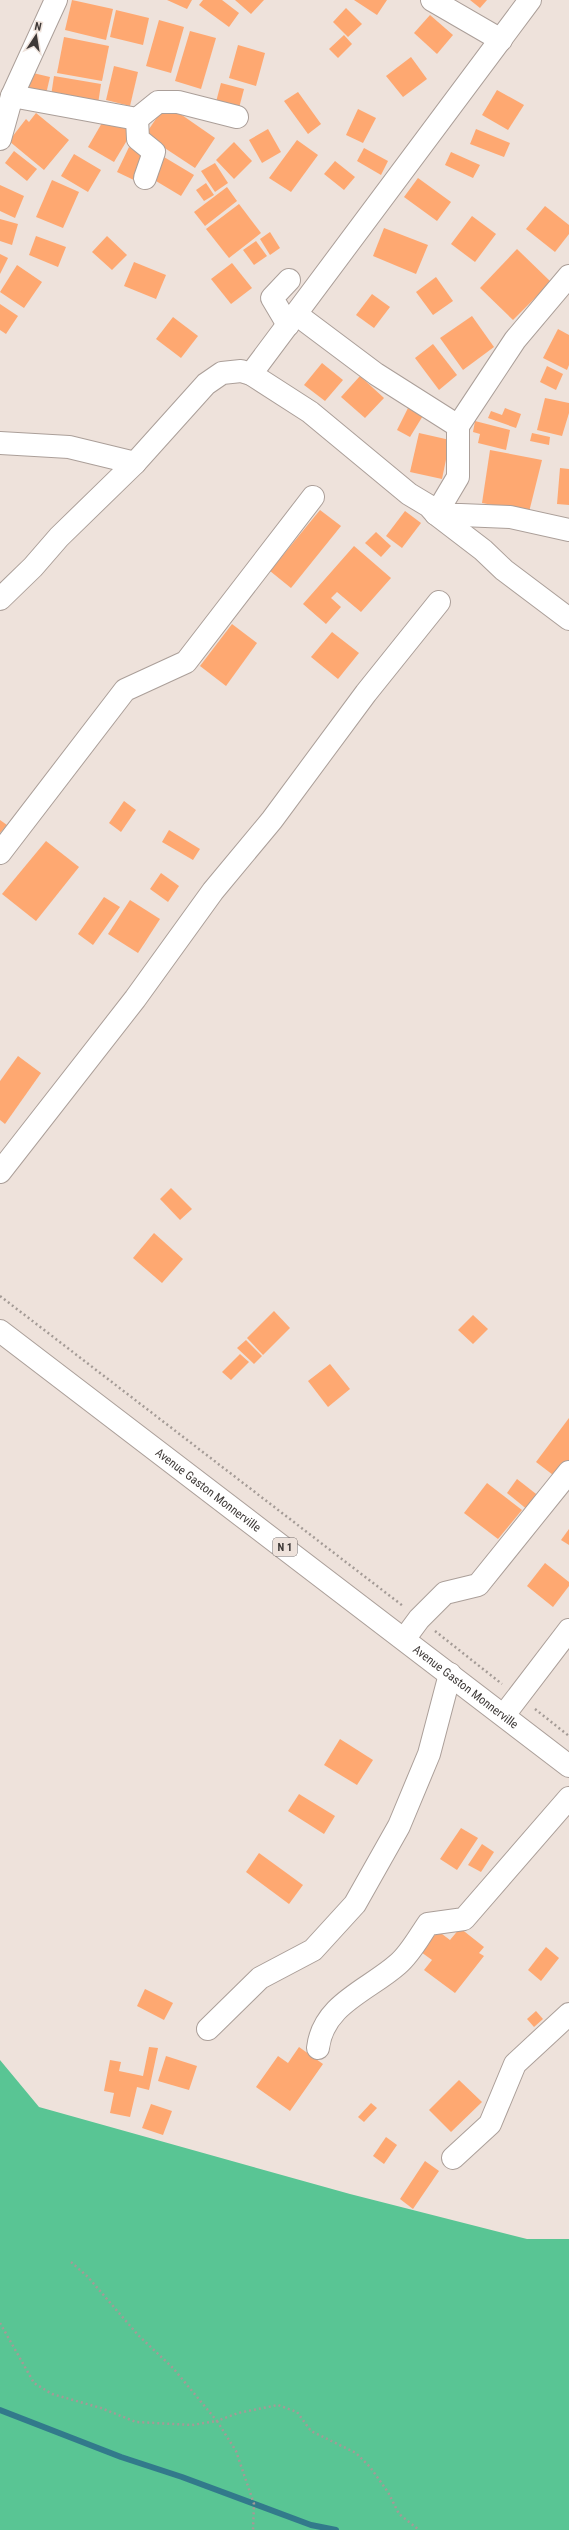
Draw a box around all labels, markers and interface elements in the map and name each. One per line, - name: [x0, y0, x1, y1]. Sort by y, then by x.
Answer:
- north arrow: [16, 16, 56, 56]
- text: N: [33, 20, 43, 34]
- street label: Avenue Gaston Monnerville: [153, 1445, 264, 1535]
- road number: N 1: [273, 1538, 297, 1556]
- street label: Avenue Gaston Monnerville: [410, 1642, 521, 1732]

